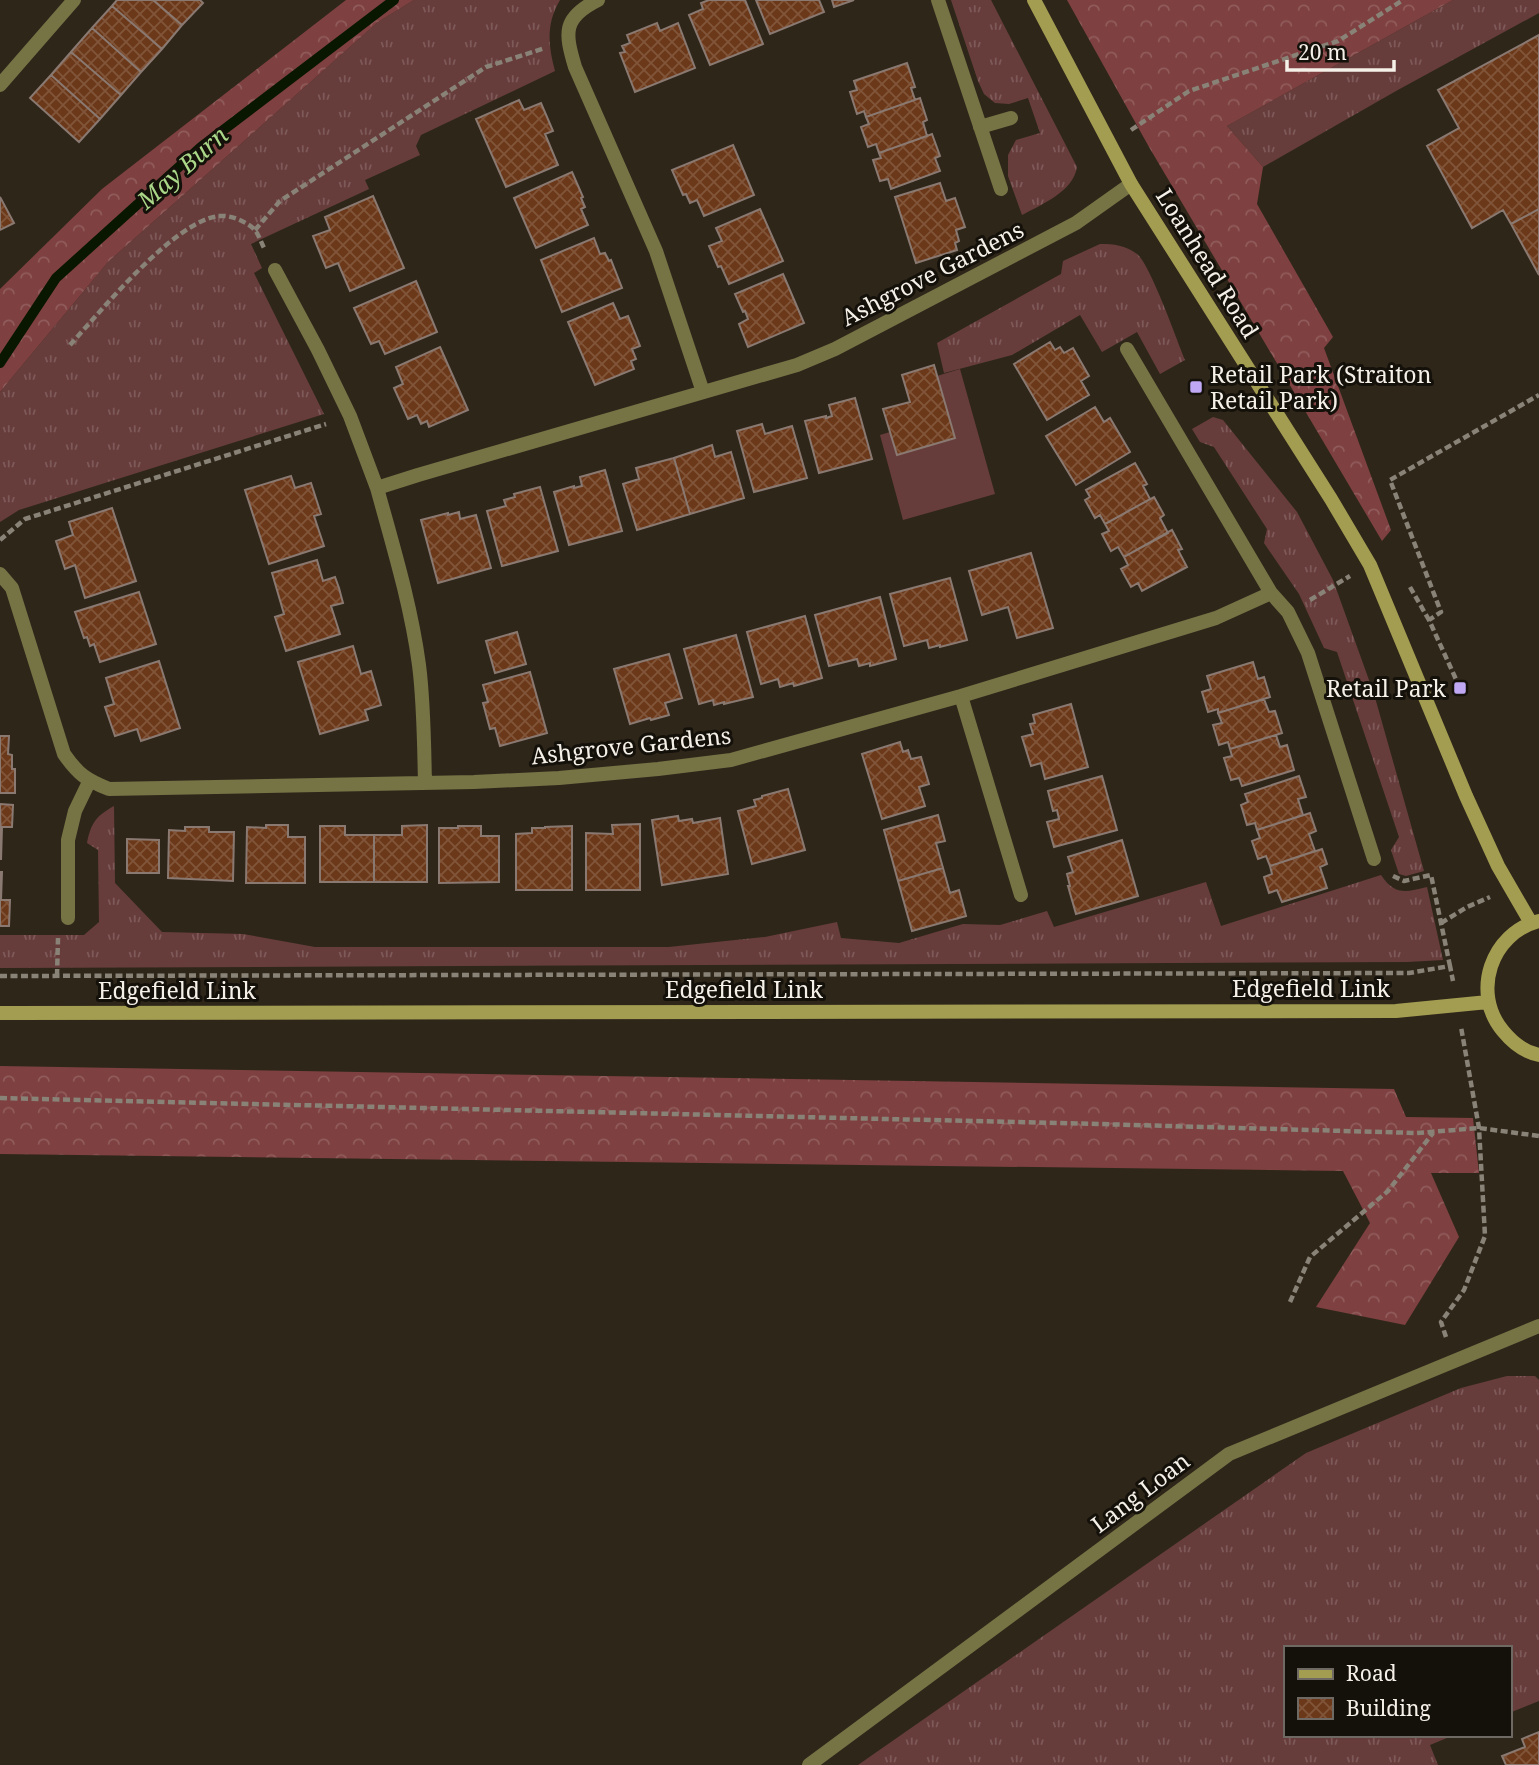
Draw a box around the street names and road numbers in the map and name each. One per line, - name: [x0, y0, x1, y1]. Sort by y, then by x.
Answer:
- street label: Loanhead Road: [1149, 182, 1267, 344]
- street label: Ashgrove Gardens: [835, 213, 1029, 333]
- street label: Ashgrove Gardens: [529, 719, 733, 771]
- street label: Edgefield Link: [1232, 972, 1390, 1004]
- street label: Edgefield Link: [665, 973, 823, 1005]
- street label: Edgefield Link: [98, 974, 256, 1006]
- street label: Lang Loan: [1084, 1444, 1196, 1540]

